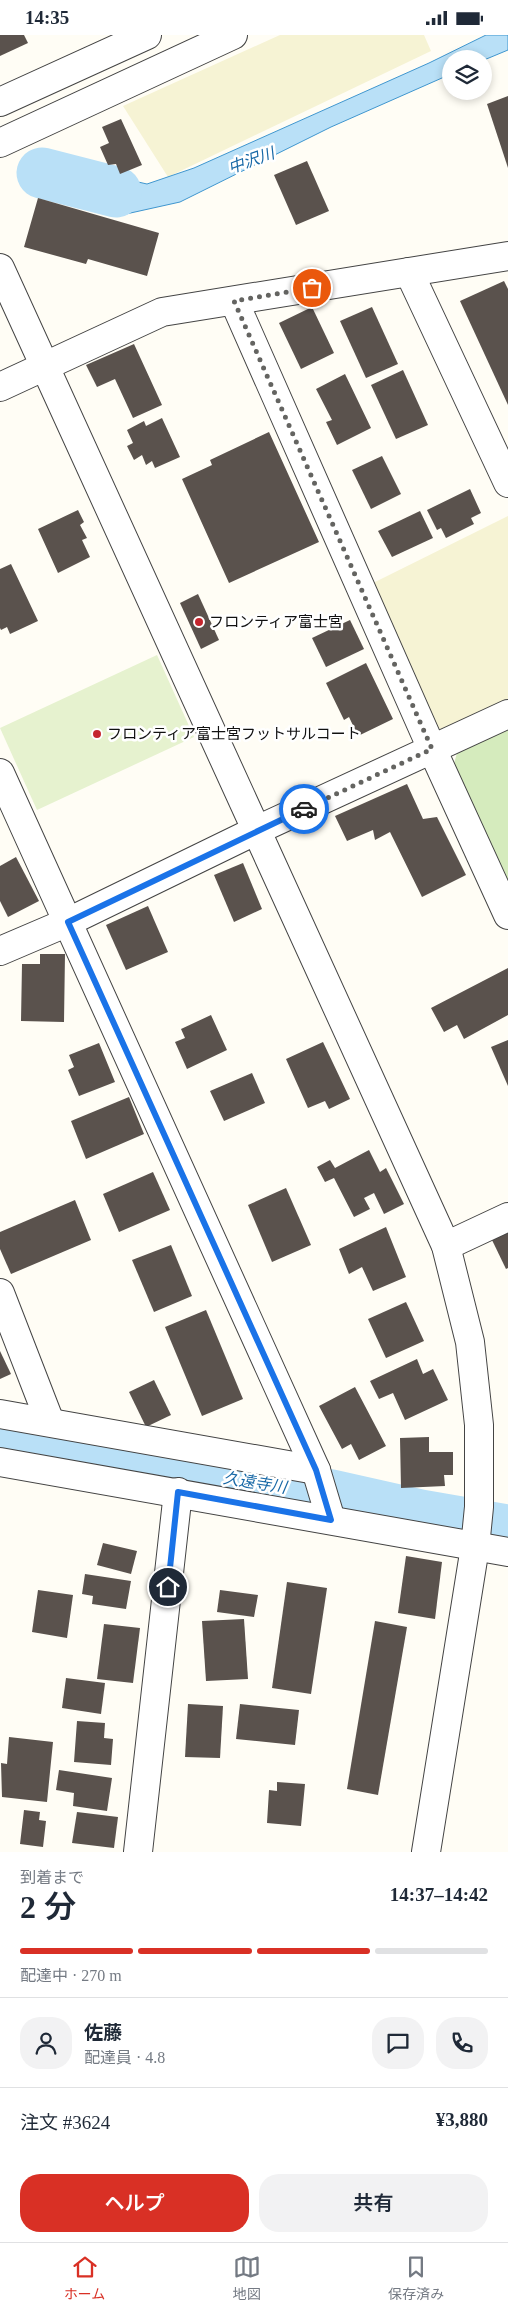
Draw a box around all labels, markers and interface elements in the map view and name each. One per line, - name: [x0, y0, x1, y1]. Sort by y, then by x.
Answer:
- text: 14:35: [25, 7, 69, 28]
- map controls: [442, 50, 492, 100]
- button: layers: [442, 50, 492, 100]
- water label: 中沢川: [226, 144, 279, 177]
- pin: [291, 267, 333, 309]
- icon: bag: [298, 274, 326, 302]
- place label: フロンティア富士宮: [209, 614, 343, 630]
- marker: フロンティア富士宮: [193, 616, 205, 628]
- place label: フロンティア富士宮フットサルコート: [107, 726, 361, 742]
- marker: フロンティア富士宮フットサルコート: [91, 728, 103, 740]
- courier: [279, 784, 329, 834]
- icon: car: [290, 795, 318, 823]
- water label: 久遠寺川: [222, 1469, 290, 1496]
- pin: [147, 1566, 189, 1608]
- icon: home: [154, 1573, 182, 1601]
- text: 到着まで: [20, 1869, 84, 1886]
- text: 14:37–14:42: [390, 1884, 488, 1905]
- text: 2 分: [20, 1889, 76, 1925]
- text: 配達中 · 270 m: [20, 1967, 122, 1984]
- button: person: [20, 2017, 72, 2069]
- button: chat: [372, 2017, 424, 2069]
- button: phone: [436, 2017, 488, 2069]
- text: 佐藤: [84, 2022, 122, 2043]
- text: 配達員 · 4.8: [84, 2049, 165, 2066]
- text: ¥3,880: [436, 2109, 488, 2130]
- text: 注文 #3624: [20, 2112, 110, 2133]
- button: ヘルプ: [20, 2174, 249, 2232]
- button: 共有: [259, 2174, 488, 2232]
- tab: ホーム: [64, 2253, 105, 2303]
- tab: 地図: [233, 2253, 261, 2303]
- tab: 保存済み: [388, 2253, 444, 2303]

